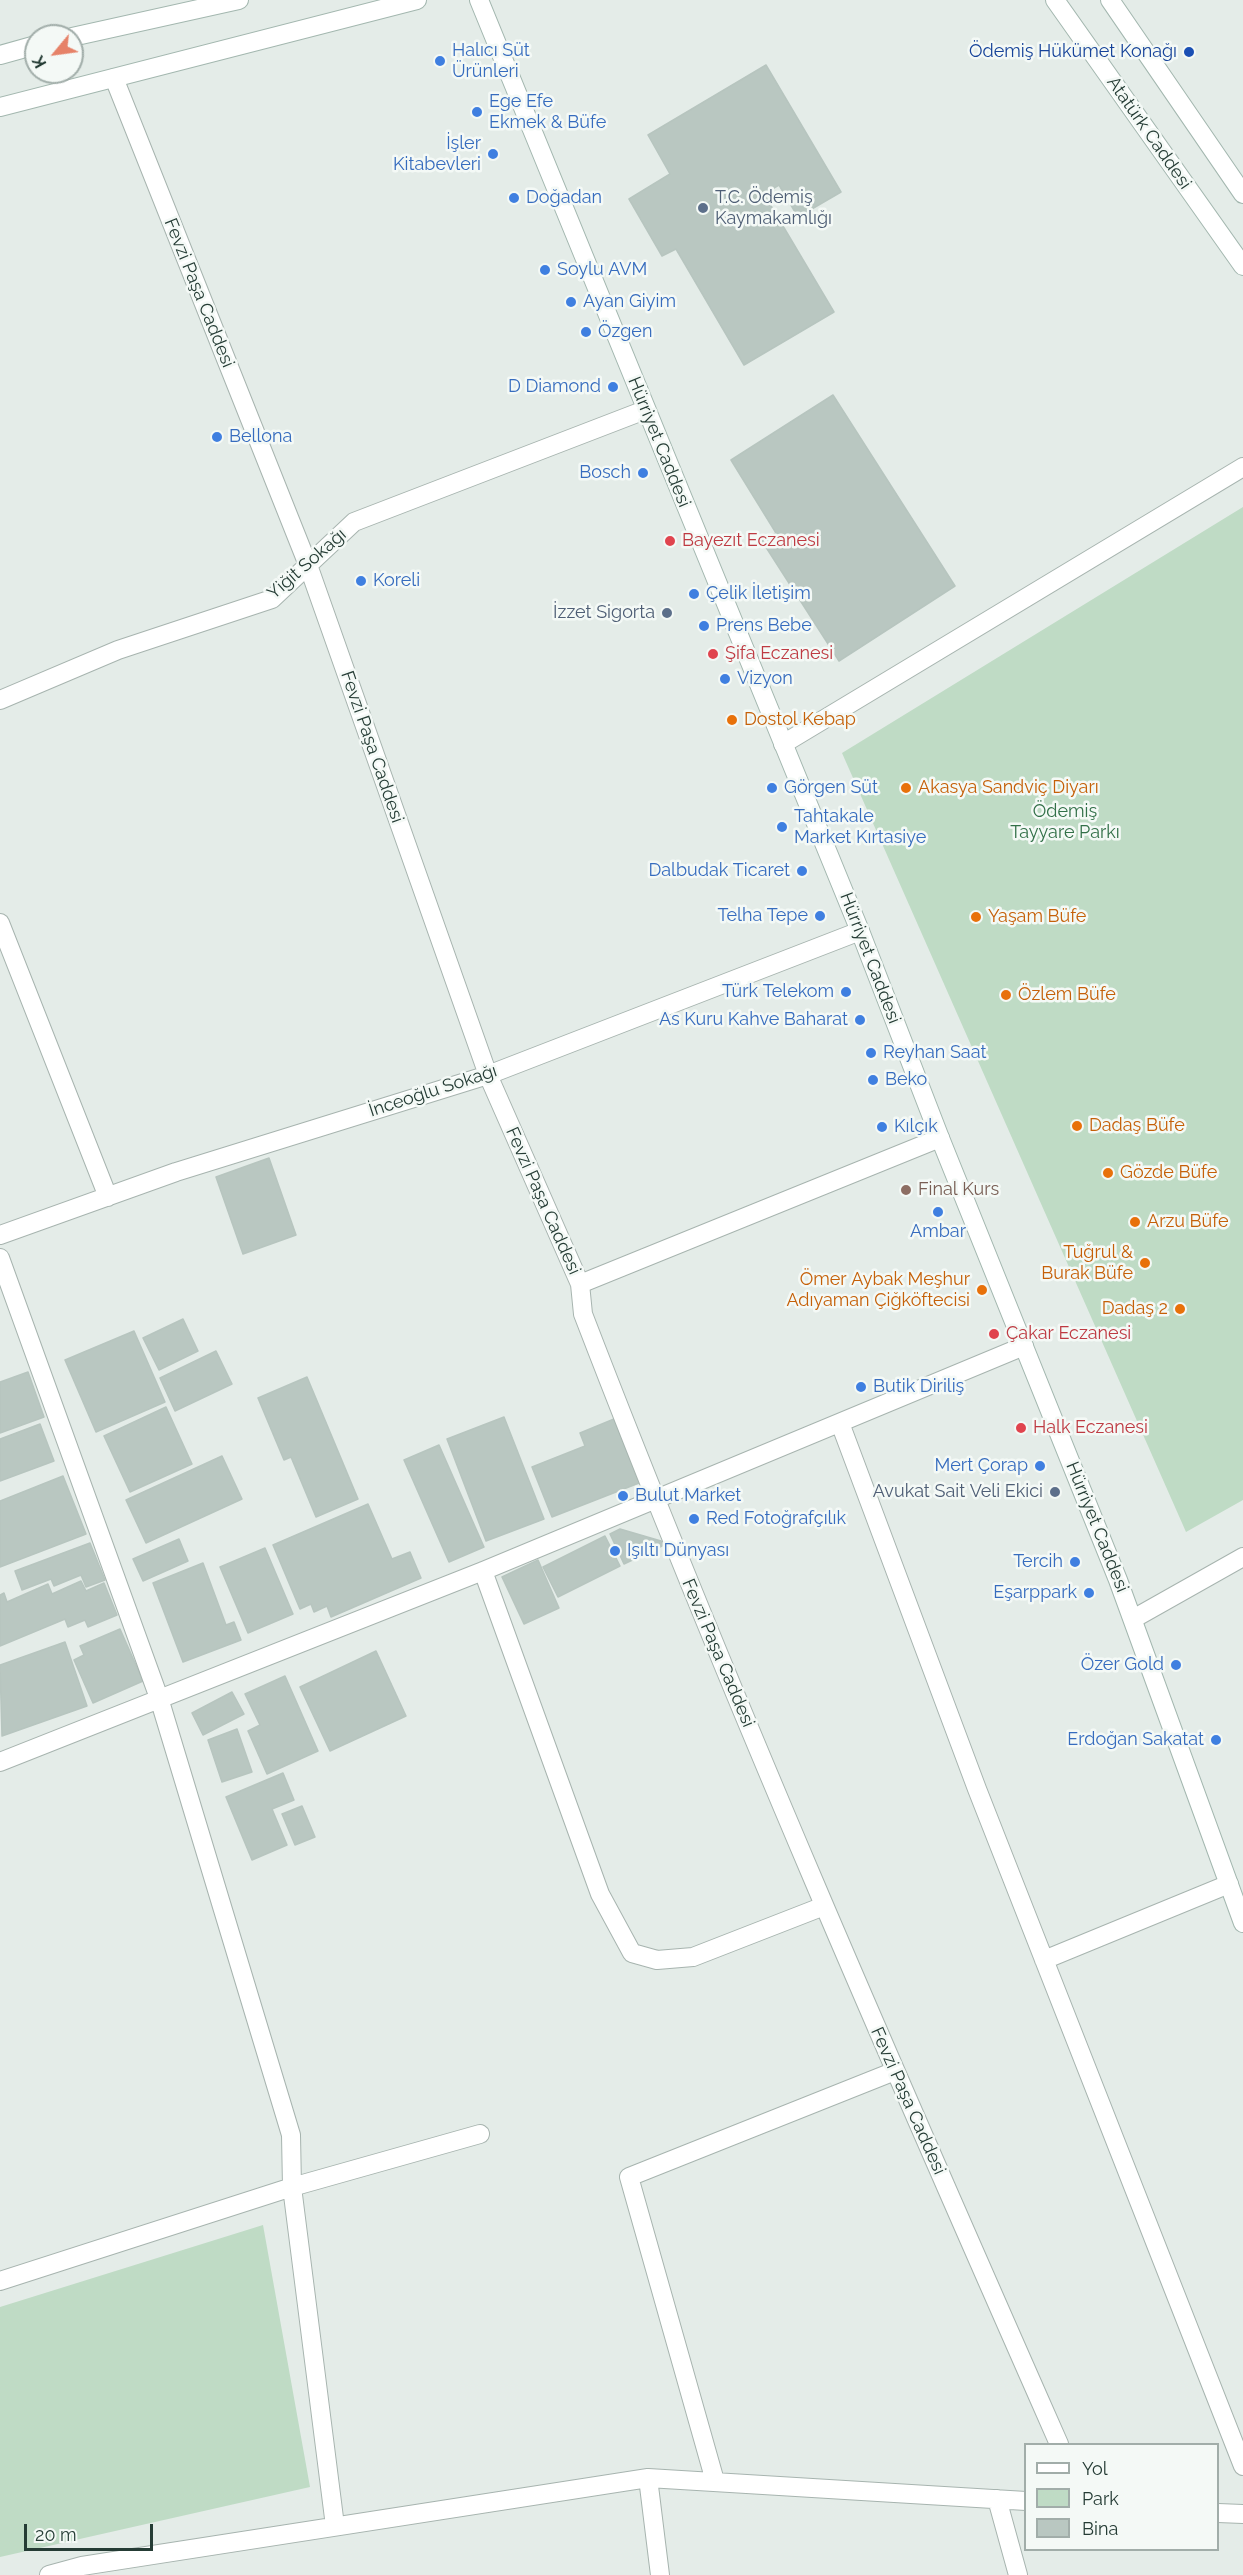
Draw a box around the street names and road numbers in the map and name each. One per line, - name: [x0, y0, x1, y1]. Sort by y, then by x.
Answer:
- street label: Atatürk Caddesi: [1102, 73, 1196, 193]
- street label: Fevzi Paşa Caddesi: [159, 215, 239, 371]
- street label: Hürriyet Caddesi: [623, 374, 695, 510]
- street label: Yiğit Sokağı: [263, 524, 351, 604]
- street label: Fevzi Paşa Caddesi: [336, 668, 408, 826]
- street label: Hürriyet Caddesi: [835, 889, 905, 1027]
- street label: İnceoğlu Sokağı: [366, 1060, 500, 1122]
- street label: Fevzi Paşa Caddesi: [501, 1124, 585, 1278]
- street label: Hürriyet Caddesi: [1061, 1459, 1133, 1595]
- street label: Fevzi Paşa Caddesi: [677, 1576, 759, 1730]
- street label: Fevzi Paşa Caddesi: [866, 2024, 950, 2178]

